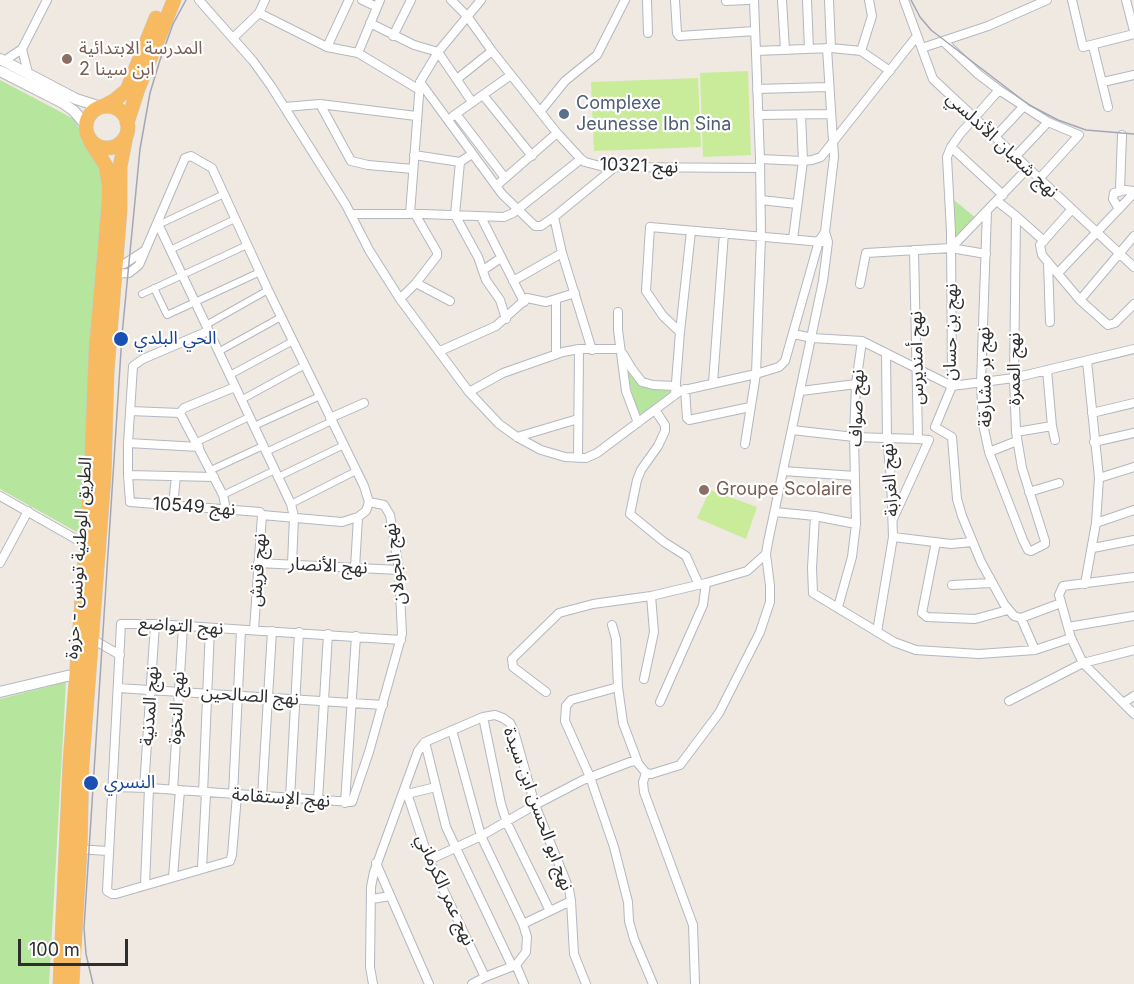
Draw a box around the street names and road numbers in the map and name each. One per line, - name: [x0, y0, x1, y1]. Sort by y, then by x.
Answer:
- street label: نهج شعبان الأندلسي: [941, 88, 1063, 202]
- street label: نهج 10321: [599, 154, 679, 178]
- street label: نهج بن حسان: [939, 283, 963, 381]
- street label: نهج أمنديرس: [905, 311, 929, 405]
- street label: نهج بر مشارقة: [973, 327, 997, 427]
- street label: نهج العمرة: [1004, 332, 1026, 406]
- street label: نهج صواف: [845, 369, 869, 447]
- street label: نهج الغرابة: [877, 443, 903, 517]
- street label: الطريق الوطنية تونس - حزوة: [61, 456, 97, 660]
- street label: نهج 10549: [152, 493, 236, 521]
- street label: نهج الجولان: [379, 522, 411, 606]
- street label: نهج قريش: [245, 533, 271, 607]
- street label: نهج الأنصار: [288, 553, 368, 579]
- street label: نهج التواضع: [138, 612, 224, 640]
- street label: نهج المدنية: [136, 665, 164, 747]
- street label: نهج النخوة: [164, 671, 190, 745]
- street label: نهج الصالحين: [200, 682, 300, 710]
- street label: نهج ابو الحسن ابن سيدة: [498, 724, 578, 894]
- street label: نهج الإستقامة: [231, 784, 331, 812]
- street label: نهج عمر الكرماني: [411, 831, 479, 949]

